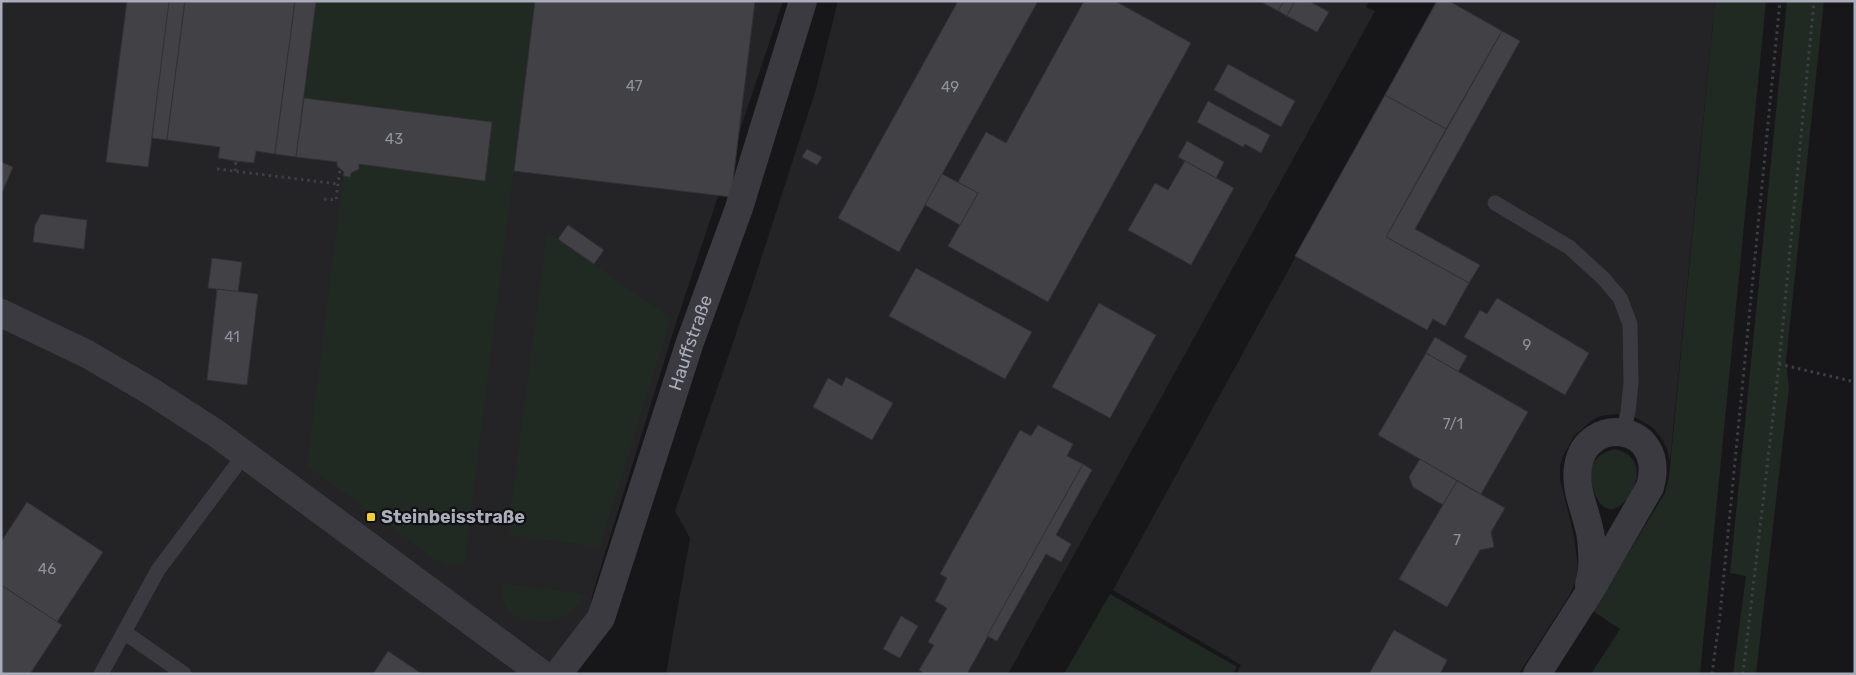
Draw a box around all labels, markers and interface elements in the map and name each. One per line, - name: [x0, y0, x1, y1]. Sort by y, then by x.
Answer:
- house number: 47: [626, 77, 643, 95]
- house number: 49: [941, 78, 959, 96]
- house number: 43: [385, 130, 403, 148]
- street label: Hauffstraße: [664, 292, 717, 393]
- house number: 41: [224, 328, 240, 346]
- house number: 9: [1523, 336, 1532, 354]
- house number: 7/1: [1443, 415, 1463, 433]
- place label: Steinbeisstraße: [381, 506, 525, 528]
- marker: Steinbeisstraße: [365, 511, 377, 523]
- house number: 7: [1453, 531, 1461, 549]
- house number: 46: [38, 560, 56, 578]

